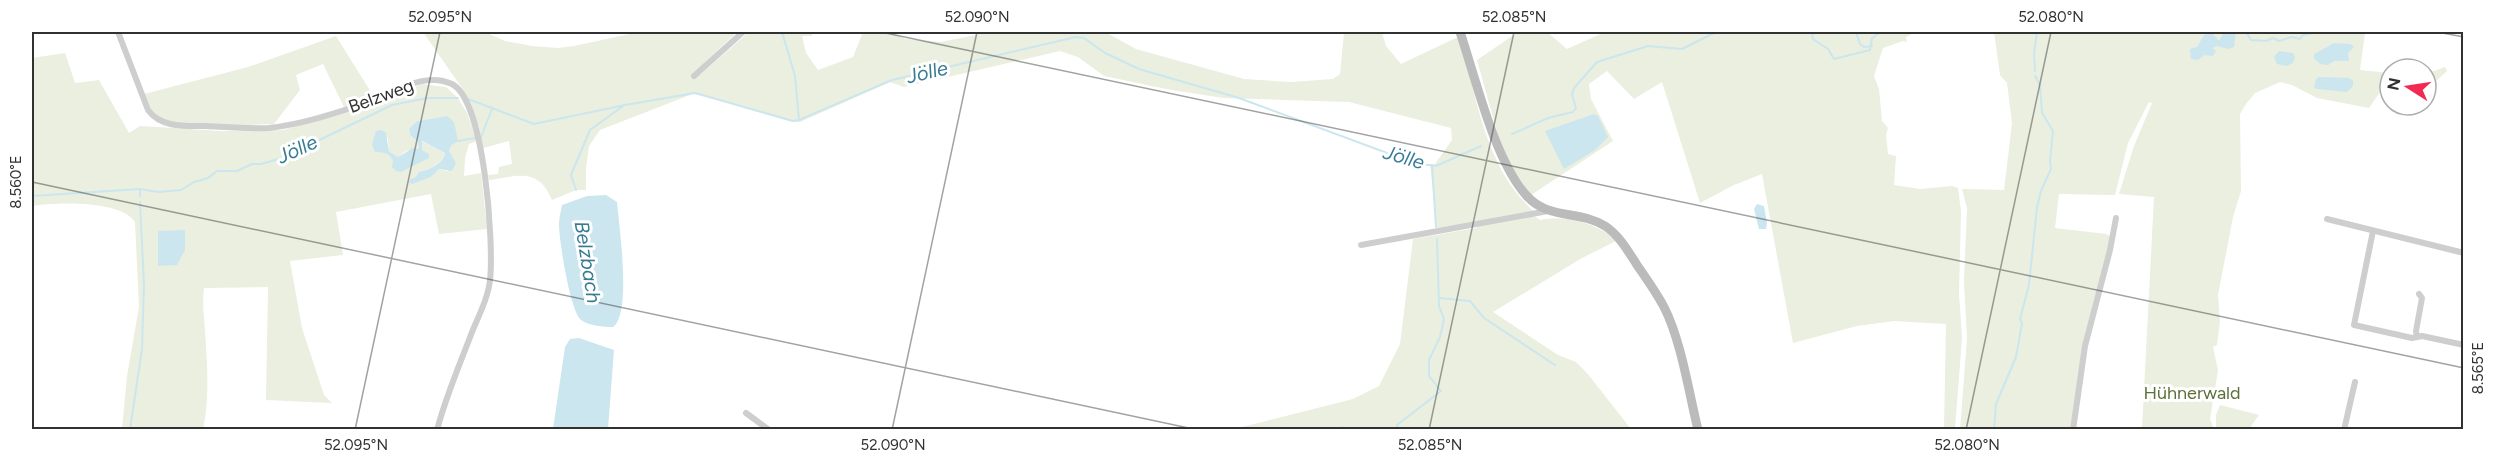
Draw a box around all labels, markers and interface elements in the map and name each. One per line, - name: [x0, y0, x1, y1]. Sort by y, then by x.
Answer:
- text: 52.095°N: [408, 8, 472, 26]
- text: 52.090°N: [945, 8, 1010, 26]
- text: 52.085°N: [1482, 8, 1546, 26]
- text: 52.080°N: [2018, 8, 2084, 26]
- water label: Jölle: [903, 56, 950, 89]
- north arrow: [2378, 57, 2438, 117]
- street label: Belzweg: [345, 74, 417, 118]
- text: N: [2383, 76, 2404, 92]
- water label: Jölle: [272, 130, 321, 169]
- water label: Jölle: [1380, 139, 1427, 174]
- text: 8.560°E: [7, 155, 25, 209]
- water label: Belzbach: [570, 219, 606, 305]
- text: 8.565°E: [2469, 342, 2487, 394]
- park label: Hühnerwald: [2143, 382, 2241, 404]
- text: 52.095°N: [324, 436, 388, 454]
- text: 52.090°N: [861, 436, 926, 454]
- text: 52.085°N: [1398, 436, 1462, 454]
- text: 52.080°N: [1934, 436, 2000, 454]

